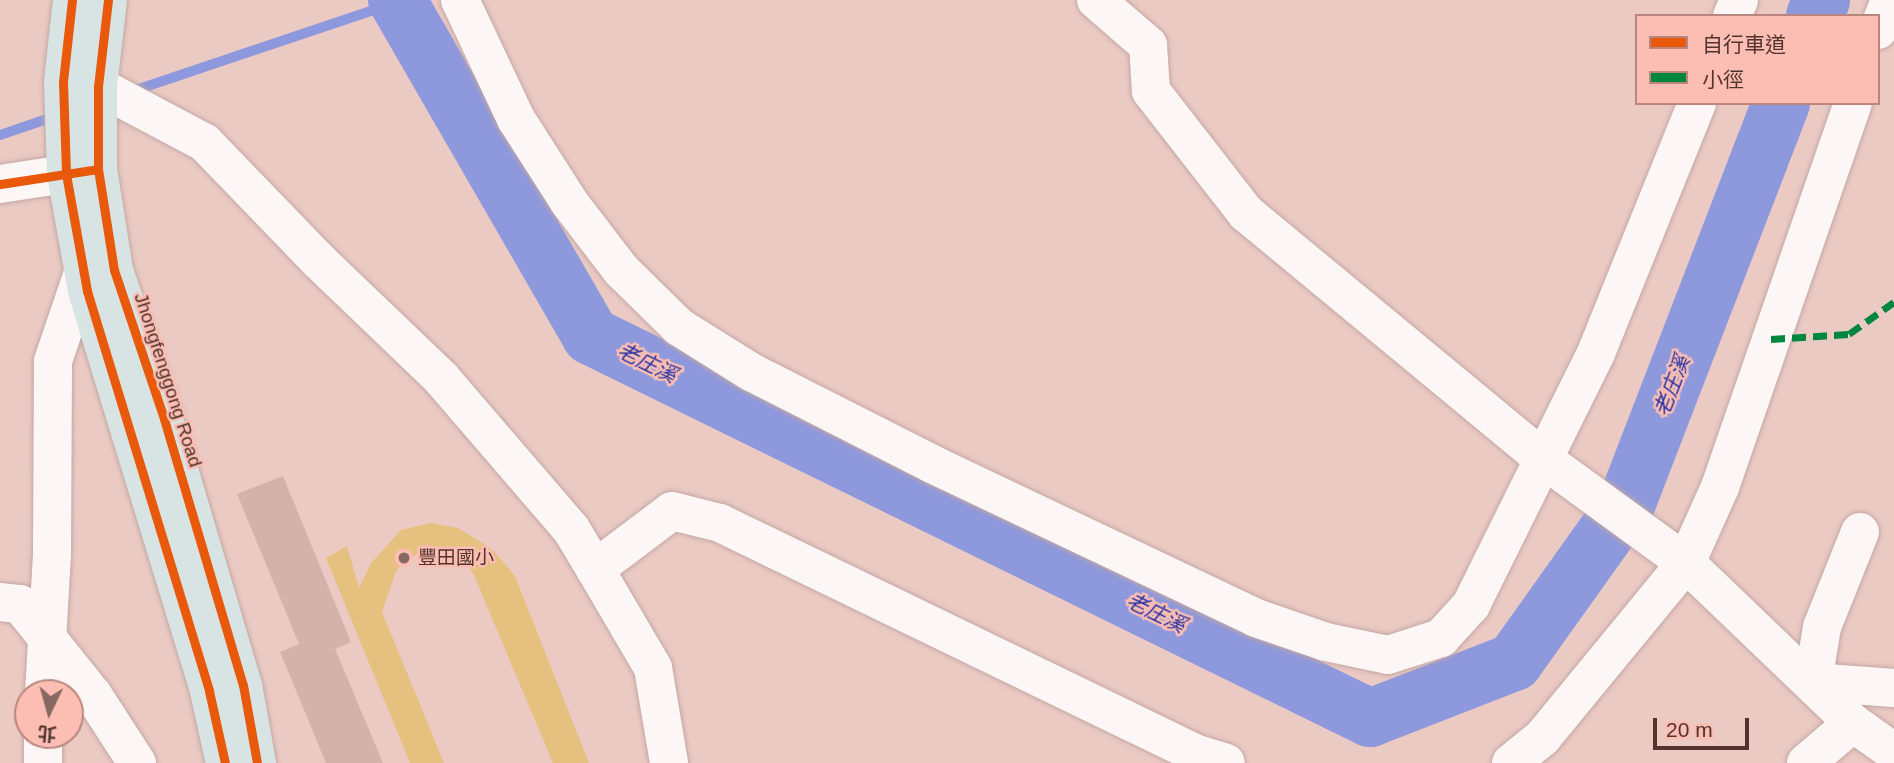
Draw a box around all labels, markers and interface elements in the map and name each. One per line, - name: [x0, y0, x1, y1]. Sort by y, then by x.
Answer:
- legend: [1635, 14, 1880, 105]
- text: 自行車道: [1702, 33, 1786, 56]
- text: 小徑: [1702, 68, 1744, 91]
- street label: Jhongfenggong Road: [129, 290, 207, 470]
- water label: 老庄溪: [613, 338, 681, 388]
- water label: 老庄溪: [1649, 352, 1695, 420]
- place label: 豐田國小: [418, 547, 494, 569]
- marker: 豐田國小: [396, 550, 412, 566]
- water label: 老庄溪: [1122, 588, 1190, 638]
- north arrow: [14, 679, 84, 749]
- scale bar: [1656, 704, 1752, 748]
- text: 20 m: [1666, 718, 1713, 741]
- text: 北: [37, 722, 58, 745]

